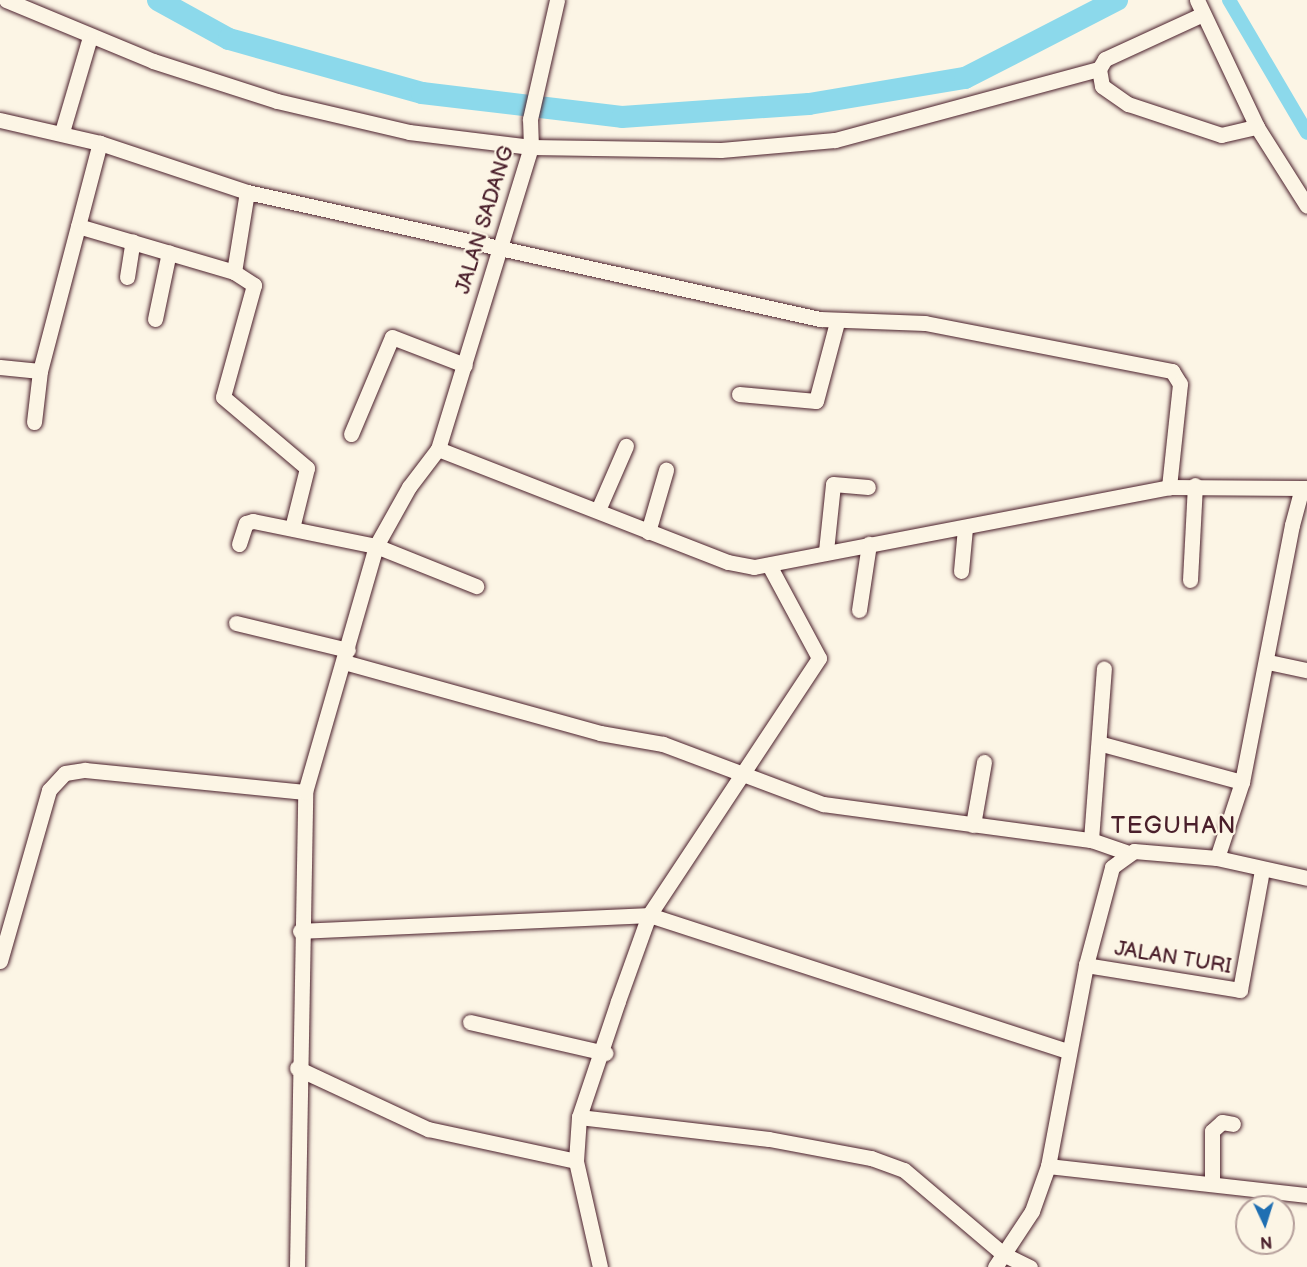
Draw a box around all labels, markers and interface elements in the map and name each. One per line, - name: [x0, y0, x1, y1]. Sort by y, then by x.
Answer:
- street label: JALAN SADANG: [450, 143, 520, 297]
- district label: TEGUHAN: [1111, 812, 1237, 840]
- street label: JALAN TURI: [1112, 936, 1234, 980]
- north arrow: [1235, 1195, 1295, 1255]
- text: N: [1259, 1232, 1273, 1251]

